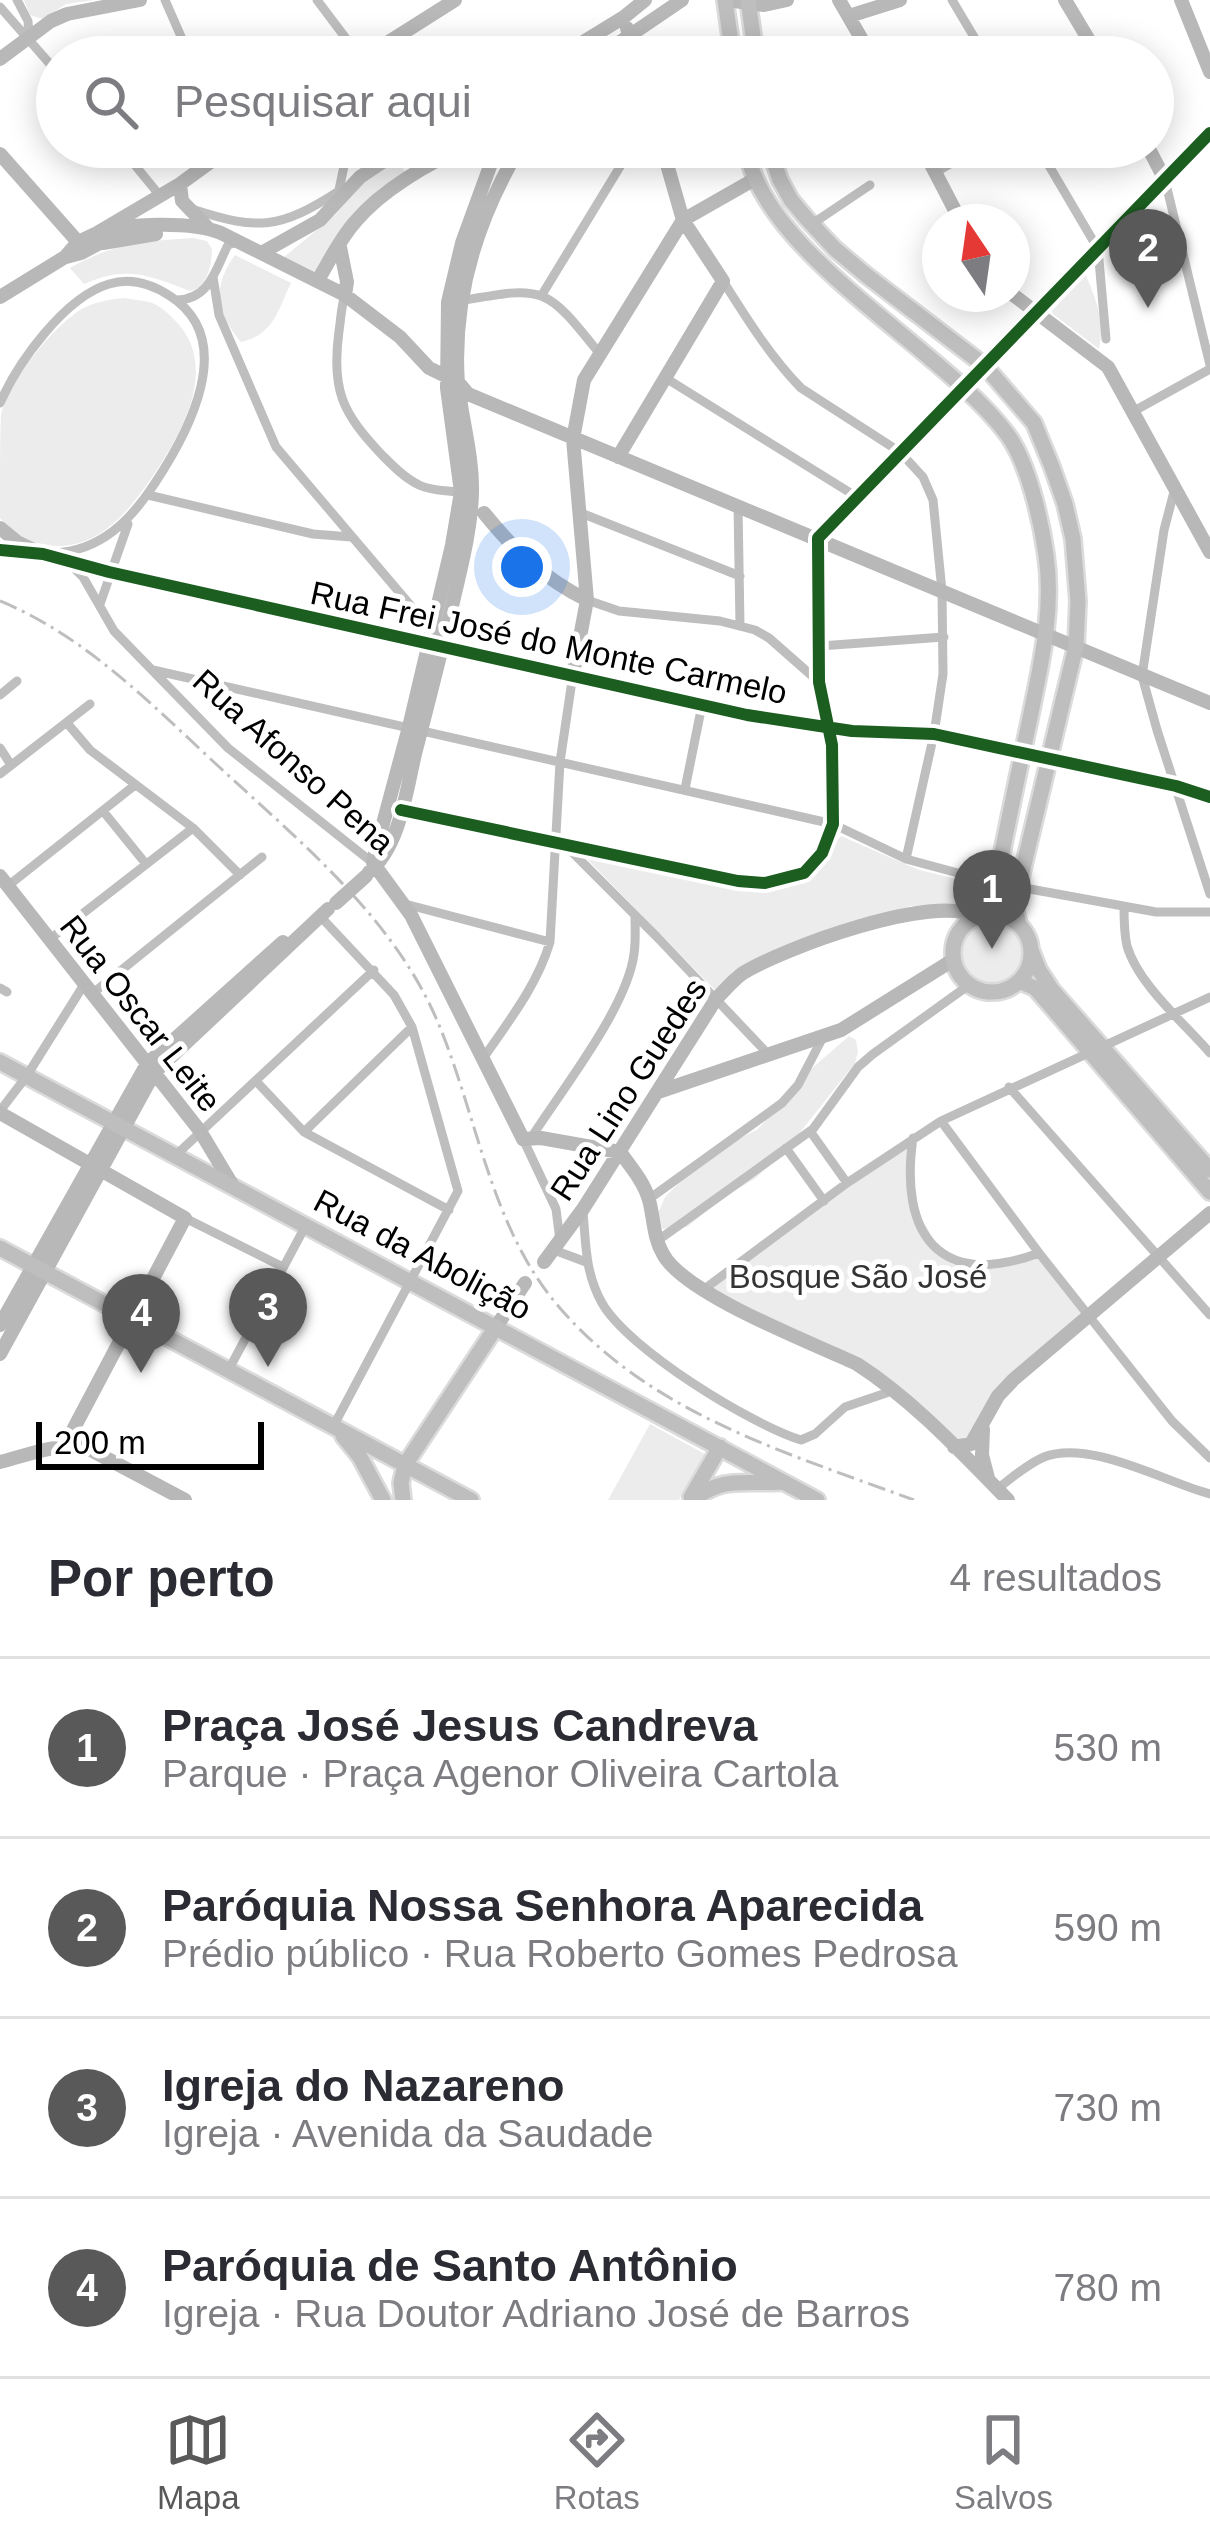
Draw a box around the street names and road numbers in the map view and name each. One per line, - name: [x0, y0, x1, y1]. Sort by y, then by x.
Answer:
- street label: Rua Frei José do Monte Carmelo: [307, 574, 790, 711]
- street label: Rua Afonso Pena: [186, 662, 402, 861]
- street label: Rua Oscar Leite: [53, 908, 229, 1119]
- street label: Rua Lino Guedes: [543, 971, 714, 1207]
- street label: Rua da Abolição: [308, 1182, 538, 1327]

